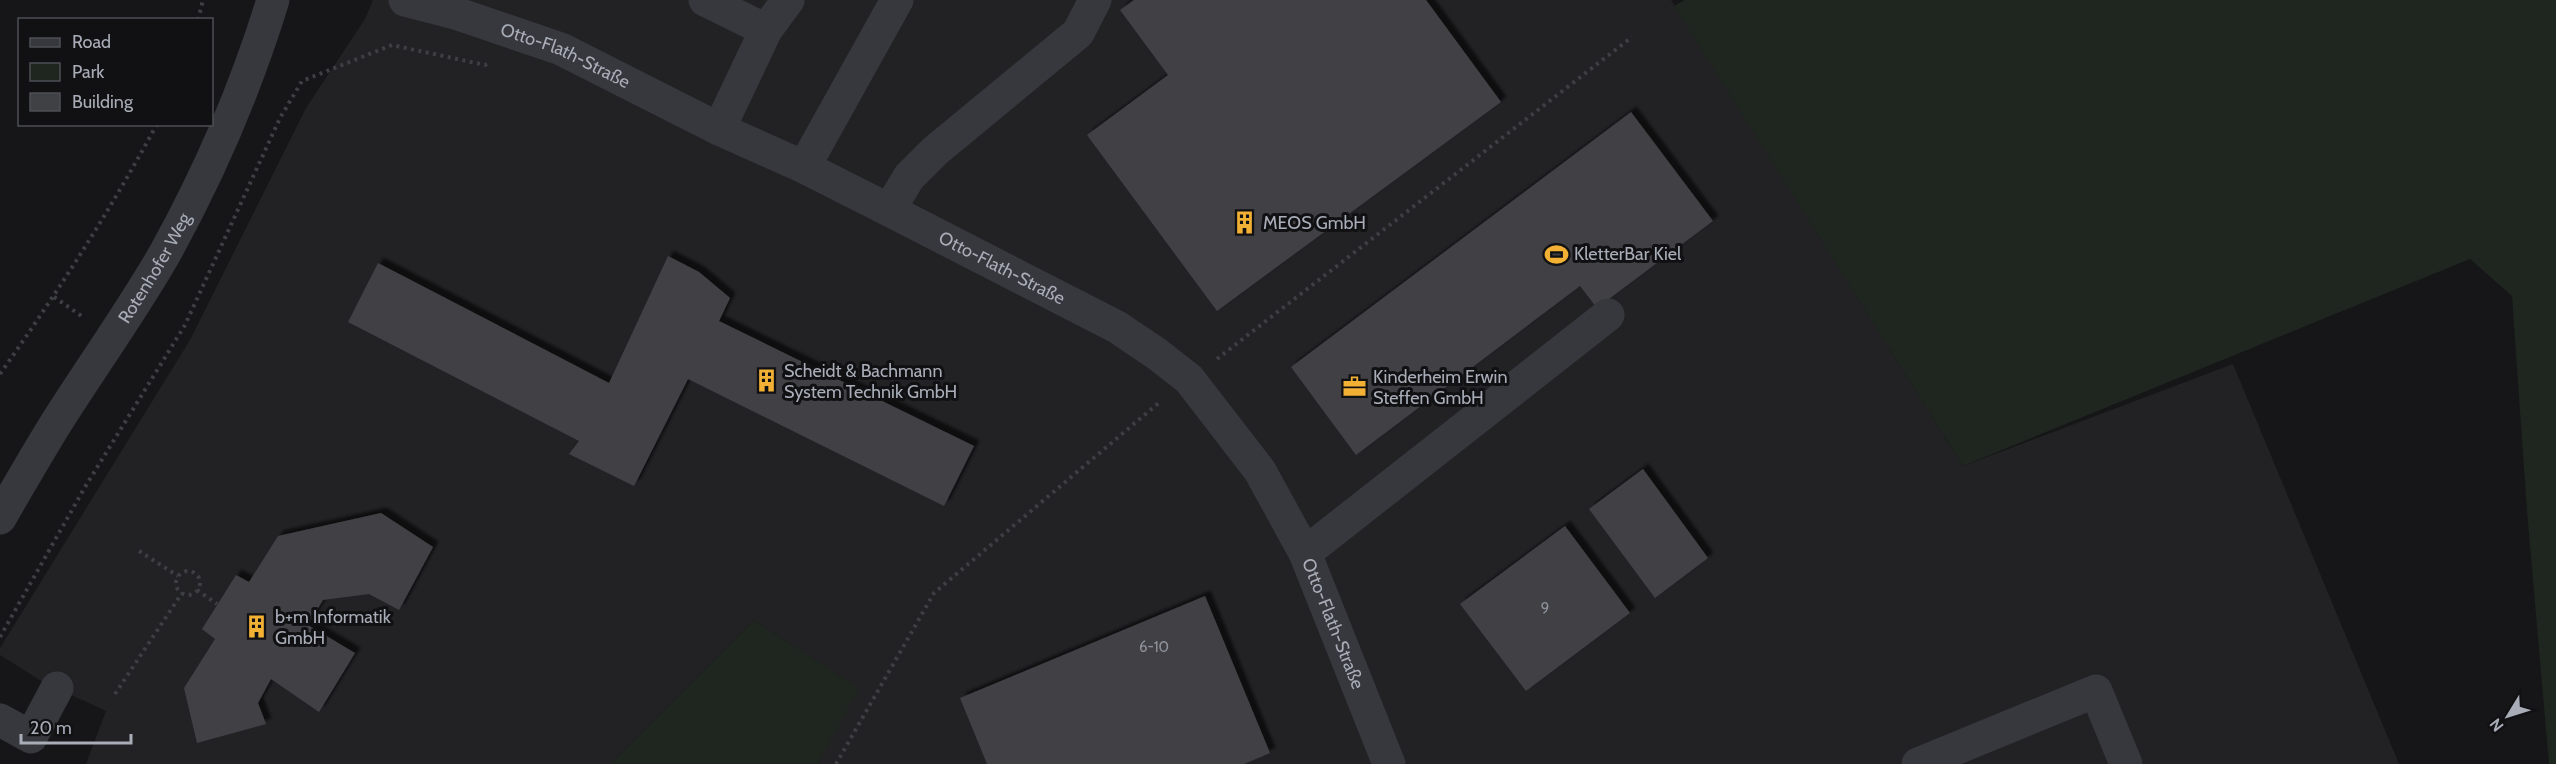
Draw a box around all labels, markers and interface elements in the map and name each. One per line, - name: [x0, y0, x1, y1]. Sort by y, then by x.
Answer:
- legend: [18, 18, 213, 126]
- street label: Otto-Flath-Straße: [498, 18, 634, 93]
- text: Road: [72, 31, 111, 53]
- text: Park: [72, 61, 105, 83]
- text: Building: [72, 91, 134, 113]
- street label: Rotenhofer Weg: [114, 208, 196, 327]
- building icon: MEOS GmbH: [1232, 210, 1258, 236]
- place label: MEOS GmbH: [1263, 212, 1366, 234]
- street label: Otto-Flath-Straße: [935, 226, 1069, 309]
- sports icon: KletterBar Kiel: [1543, 241, 1569, 267]
- place label: KletterBar Kiel: [1574, 243, 1682, 265]
- place label: Scheidt & Bachmann System Technik GmbH: [784, 360, 957, 403]
- place label: Kinderheim Erwin Steffen GmbH: [1373, 366, 1507, 409]
- building icon: Scheidt & Bachmann System Technik GmbH: [753, 368, 779, 394]
- office icon: Kinderheim Erwin Steffen GmbH: [1342, 374, 1368, 400]
- street label: Otto-Flath-Straße: [1297, 555, 1369, 692]
- house number: 9: [1541, 599, 1549, 617]
- place label: b+m Informatik GmbH: [275, 606, 392, 649]
- building icon: b+m Informatik GmbH: [244, 614, 270, 640]
- house number: 6-10: [1139, 638, 1169, 656]
- north arrow: [2478, 686, 2538, 746]
- scale bar: [21, 707, 130, 745]
- text: N: [2486, 715, 2508, 735]
- text: 20 m: [30, 717, 72, 739]

